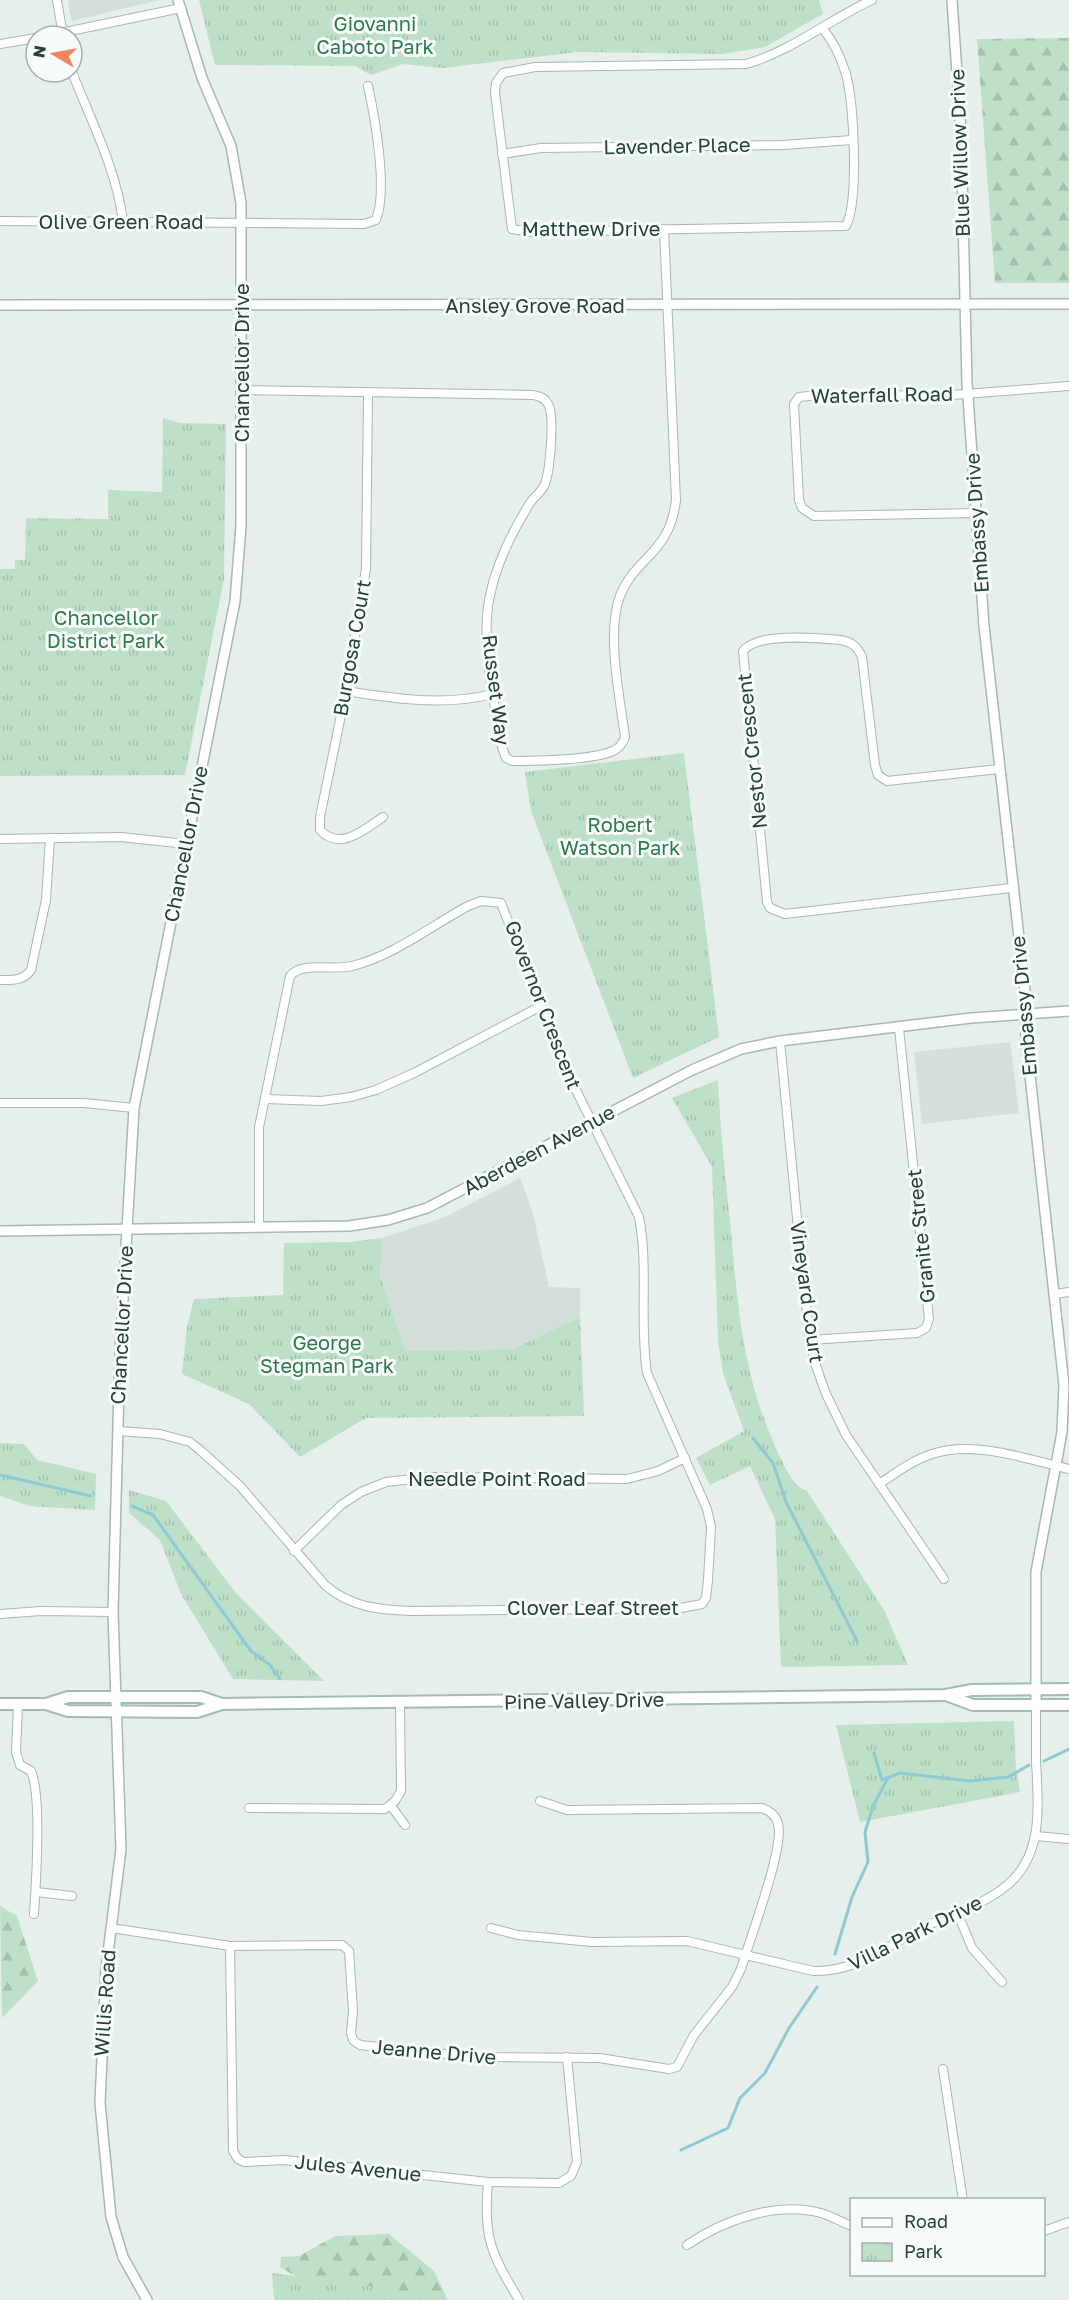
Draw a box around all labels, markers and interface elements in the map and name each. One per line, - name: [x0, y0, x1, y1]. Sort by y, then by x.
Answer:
- park label: Giovanni Caboto Park: [316, 11, 434, 58]
- north arrow: [24, 24, 84, 84]
- text: N: [28, 44, 50, 59]
- street label: Blue Willow Drive: [944, 69, 974, 238]
- street label: Lavender Place: [603, 132, 751, 158]
- street label: Olive Green Road: [38, 209, 204, 233]
- street label: Matthew Drive: [522, 216, 660, 240]
- street label: Chancellor Drive: [229, 284, 253, 442]
- street label: Ansley Grove Road: [445, 293, 625, 317]
- street label: Waterfall Road: [811, 381, 953, 407]
- street label: Embassy Drive: [959, 452, 993, 594]
- street label: Burgosa Court: [327, 578, 375, 718]
- park label: Chancellor District Park: [47, 605, 165, 652]
- street label: Russet Way: [478, 633, 516, 747]
- street label: Nestor Crescent: [731, 672, 771, 830]
- street label: Chancellor Drive: [158, 763, 212, 924]
- park label: Robert Watson Park: [560, 812, 680, 859]
- street label: Governor Crescent: [501, 917, 587, 1092]
- street label: Embassy Drive: [1005, 935, 1041, 1077]
- street label: Aberdeen Avenue: [459, 1099, 618, 1199]
- street label: Granite Street: [901, 1168, 939, 1304]
- street label: Vineyard Court: [786, 1219, 830, 1364]
- street label: Chancellor Drive: [105, 1245, 137, 1405]
- park label: George Stegman Park: [260, 1330, 394, 1377]
- street label: Needle Point Road: [408, 1466, 586, 1490]
- street label: Clover Leaf Street: [507, 1595, 679, 1619]
- street label: Pine Valley Drive: [504, 1687, 664, 1713]
- street label: Villa Park Drive: [844, 1889, 985, 1975]
- street label: Willis Road: [88, 1949, 120, 2057]
- street label: Jeanne Drive: [371, 2034, 497, 2068]
- street label: Jules Avenue: [294, 2148, 423, 2186]
- legend: [850, 2198, 1045, 2276]
- text: Road: [904, 2210, 948, 2232]
- text: Park: [904, 2240, 943, 2262]

